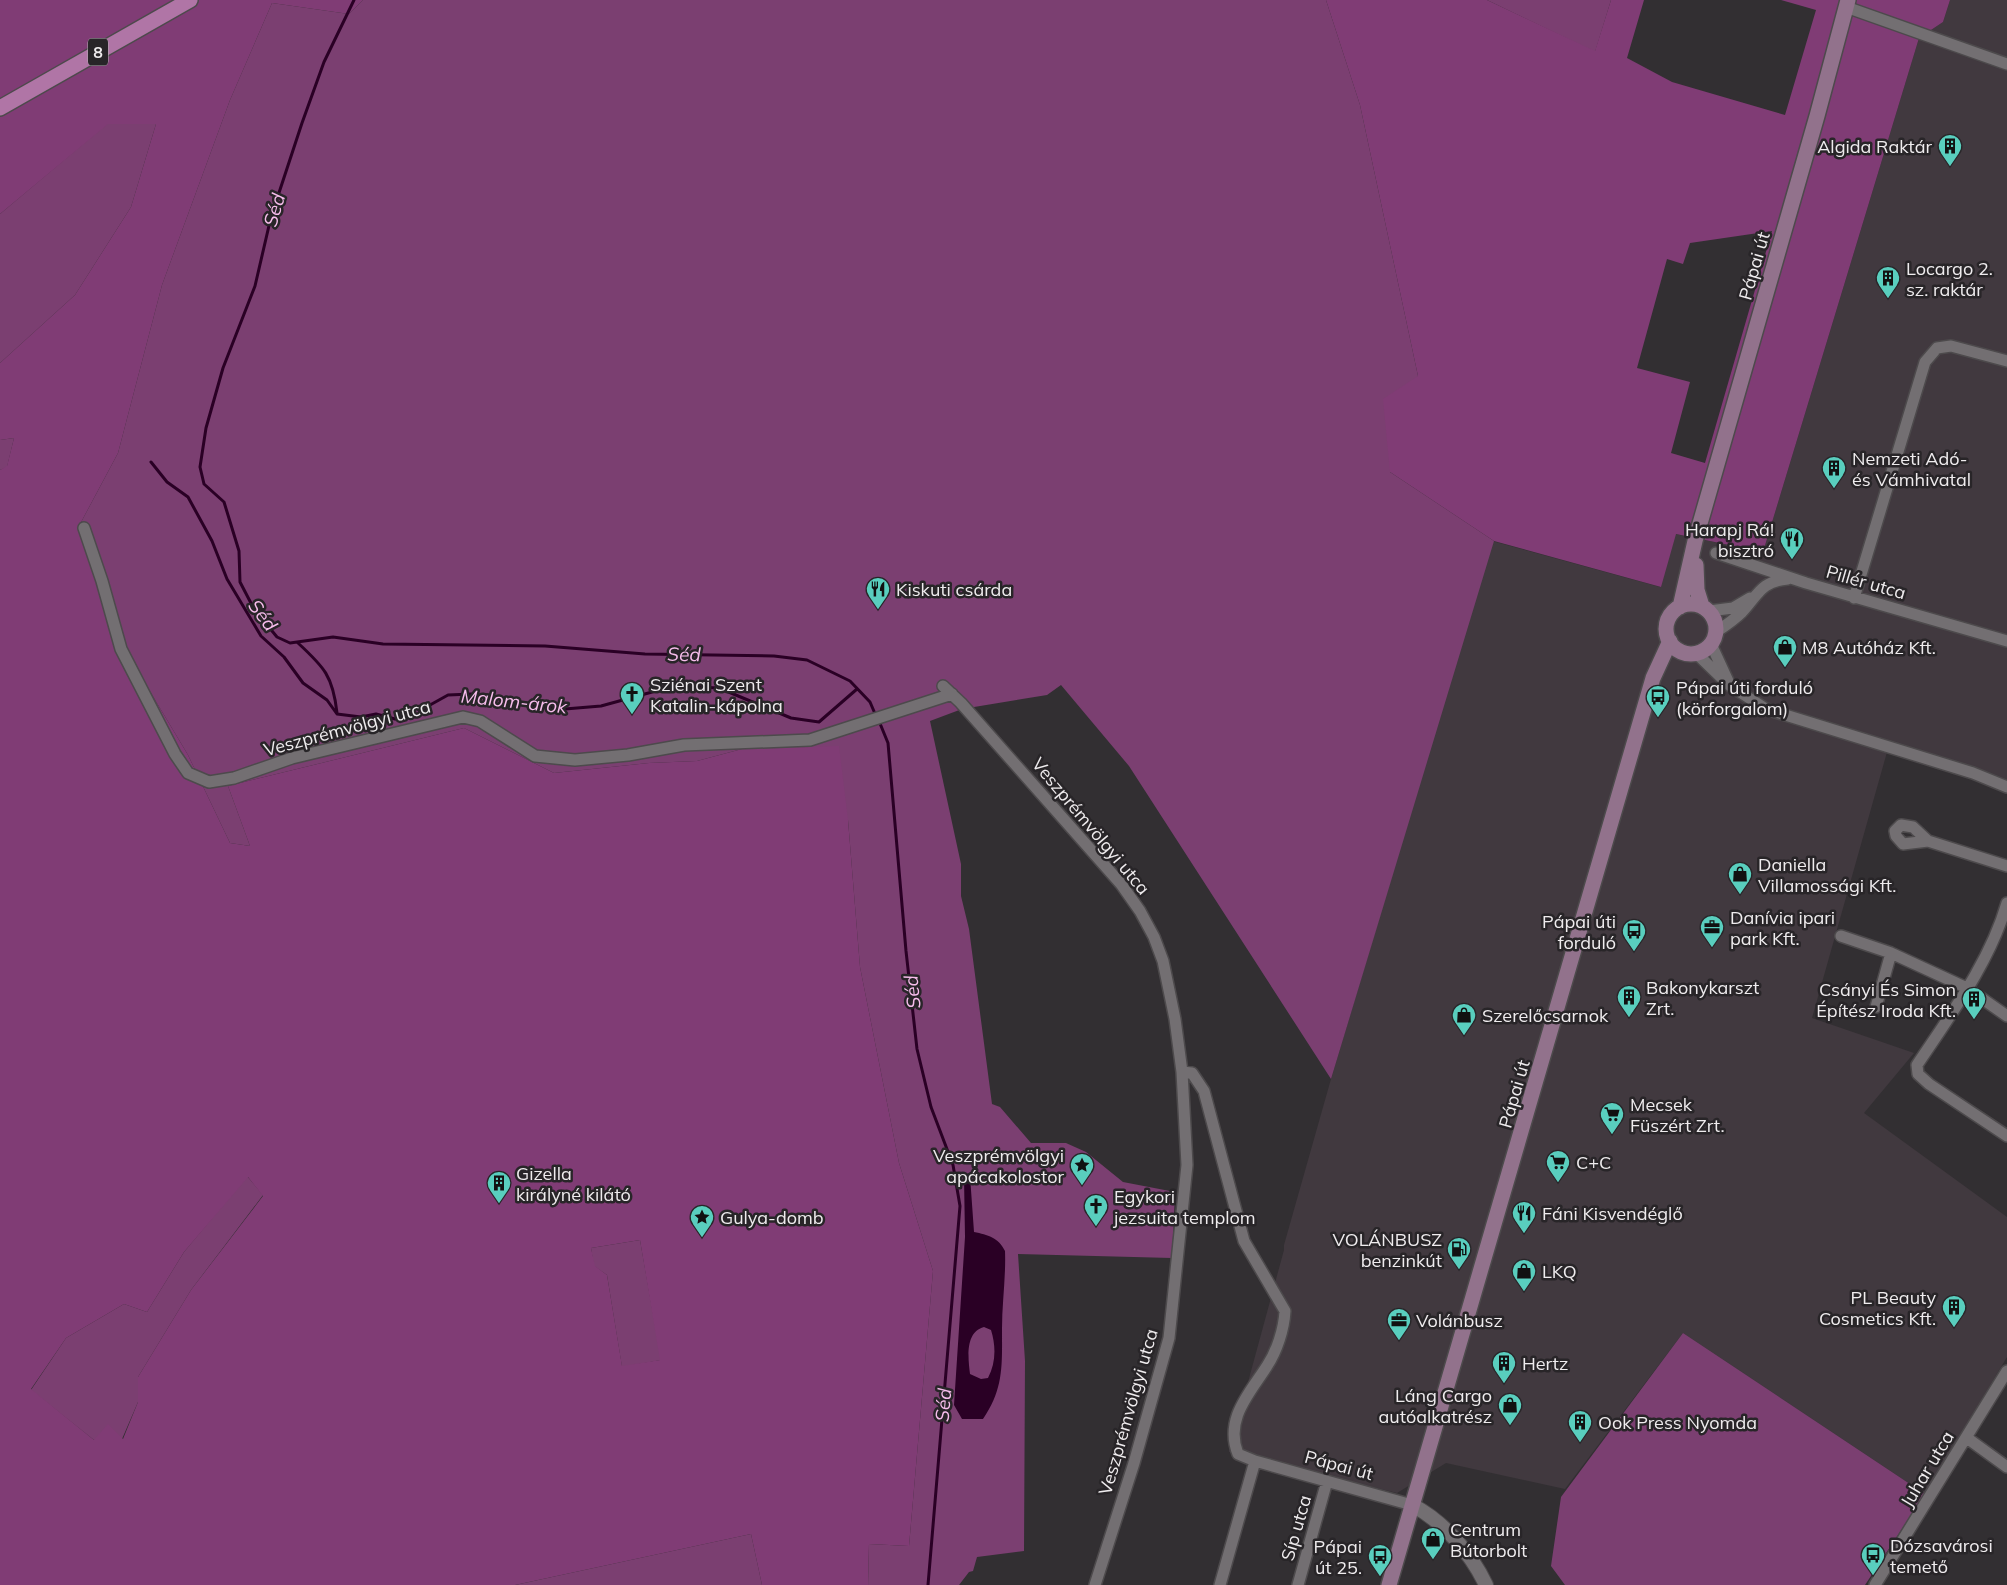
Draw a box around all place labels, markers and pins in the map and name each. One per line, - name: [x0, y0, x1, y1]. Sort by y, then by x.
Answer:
- building icon: Algida Raktár: [1937, 133, 1963, 167]
- place label: Algida Raktár: [1817, 135, 1932, 158]
- place label: Locargo 2. sz. raktár: [1906, 257, 1993, 301]
- building icon: Locargo 2. sz. raktár: [1875, 265, 1901, 299]
- place label: Nemzeti Adó- és Vámhivatal: [1852, 447, 1971, 491]
- building icon: Nemzeti Adó- és Vámhivatal: [1821, 455, 1847, 489]
- place label: Harapj Rá! bisztró: [1685, 518, 1774, 562]
- restaurant icon: Harapj Rá! bisztró: [1779, 526, 1805, 560]
- restaurant icon: Kiskuti csárda: [865, 576, 891, 610]
- place label: Kiskuti csárda: [896, 578, 1012, 601]
- shop icon: M8 Autóház Kft.: [1772, 634, 1798, 668]
- place label: M8 Autóház Kft.: [1802, 636, 1936, 659]
- place label: Sziénai Szent Katalin-kápolna: [650, 673, 783, 717]
- place label: Pápai úti forduló (körforgalom): [1676, 676, 1813, 720]
- church icon: Sziénai Szent Katalin-kápolna: [619, 681, 645, 715]
- bus stop icon: Pápai úti forduló (körforgalom): [1645, 684, 1671, 718]
- place label: Daniella Villamossági Kft.: [1758, 853, 1896, 897]
- shop icon: Daniella Villamossági Kft.: [1727, 861, 1753, 895]
- place label: Danívia ipari park Kft.: [1730, 906, 1835, 950]
- place label: Pápai úti forduló: [1542, 910, 1616, 954]
- office icon: Danívia ipari park Kft.: [1699, 914, 1725, 948]
- bus stop icon: Pápai úti forduló: [1621, 918, 1647, 952]
- place label: Bakonykarszt Zrt.: [1646, 976, 1759, 1020]
- place label: Csányi És Simon Építész Iroda Kft.: [1816, 978, 1956, 1022]
- building icon: Bakonykarszt Zrt.: [1616, 984, 1642, 1018]
- building icon: Csányi És Simon Építész Iroda Kft.: [1961, 986, 1987, 1020]
- shop icon: Szerelőcsarnok: [1451, 1002, 1477, 1036]
- place label: Szerelőcsarnok: [1482, 1004, 1609, 1027]
- place label: Mecsek Füszért Zrt.: [1630, 1093, 1725, 1137]
- supermarket icon: Mecsek Füszért Zrt.: [1599, 1101, 1625, 1135]
- place label: Veszprémvölgyi apácakolostor: [933, 1144, 1064, 1188]
- supermarket icon: C+C: [1545, 1149, 1571, 1183]
- place label: C+C: [1576, 1151, 1611, 1174]
- place icon: Veszprémvölgyi apácakolostor: [1069, 1152, 1095, 1186]
- place label: Gizella királyné kilátó: [516, 1162, 631, 1206]
- building icon: Gizella királyné kilátó: [486, 1170, 512, 1204]
- place label: Egykori jezsuita templom: [1112, 1185, 1256, 1229]
- church icon: Egykori jezsuita templom: [1083, 1193, 1109, 1227]
- restaurant icon: Fáni Kisvendéglő: [1511, 1200, 1537, 1234]
- place label: Fáni Kisvendéglő: [1542, 1202, 1683, 1225]
- place icon: Gulya-domb: [689, 1204, 715, 1238]
- place label: Gulya-domb: [720, 1206, 824, 1229]
- place label: VOLÁNBUSZ benzinkút: [1333, 1228, 1442, 1272]
- fuel station icon: VOLÁNBUSZ benzinkút: [1446, 1236, 1472, 1270]
- shop icon: LKQ: [1511, 1258, 1537, 1292]
- place label: LKQ: [1542, 1260, 1577, 1283]
- place label: PL Beauty Cosmetics Kft.: [1819, 1286, 1936, 1330]
- building icon: PL Beauty Cosmetics Kft.: [1941, 1294, 1967, 1328]
- office icon: Volánbusz: [1386, 1307, 1412, 1341]
- place label: Volánbusz: [1416, 1309, 1503, 1332]
- building icon: Hertz: [1491, 1350, 1517, 1384]
- place label: Hertz: [1522, 1352, 1568, 1375]
- place label: Láng Cargo autóalkatrész: [1379, 1384, 1492, 1428]
- shop icon: Láng Cargo autóalkatrész: [1497, 1392, 1523, 1426]
- building icon: Ook Press Nyomda: [1567, 1409, 1593, 1443]
- place label: Ook Press Nyomda: [1598, 1411, 1757, 1434]
- place label: Centrum Bútorbolt: [1450, 1518, 1527, 1562]
- shop icon: Centrum Bútorbolt: [1420, 1526, 1446, 1560]
- place label: Dózsavárosi temető: [1890, 1534, 1993, 1578]
- place label: Pápai út 25.: [1314, 1535, 1362, 1579]
- bus stop icon: Dózsavárosi temető: [1860, 1542, 1886, 1576]
- bus stop icon: Pápai út 25.: [1367, 1543, 1393, 1577]

